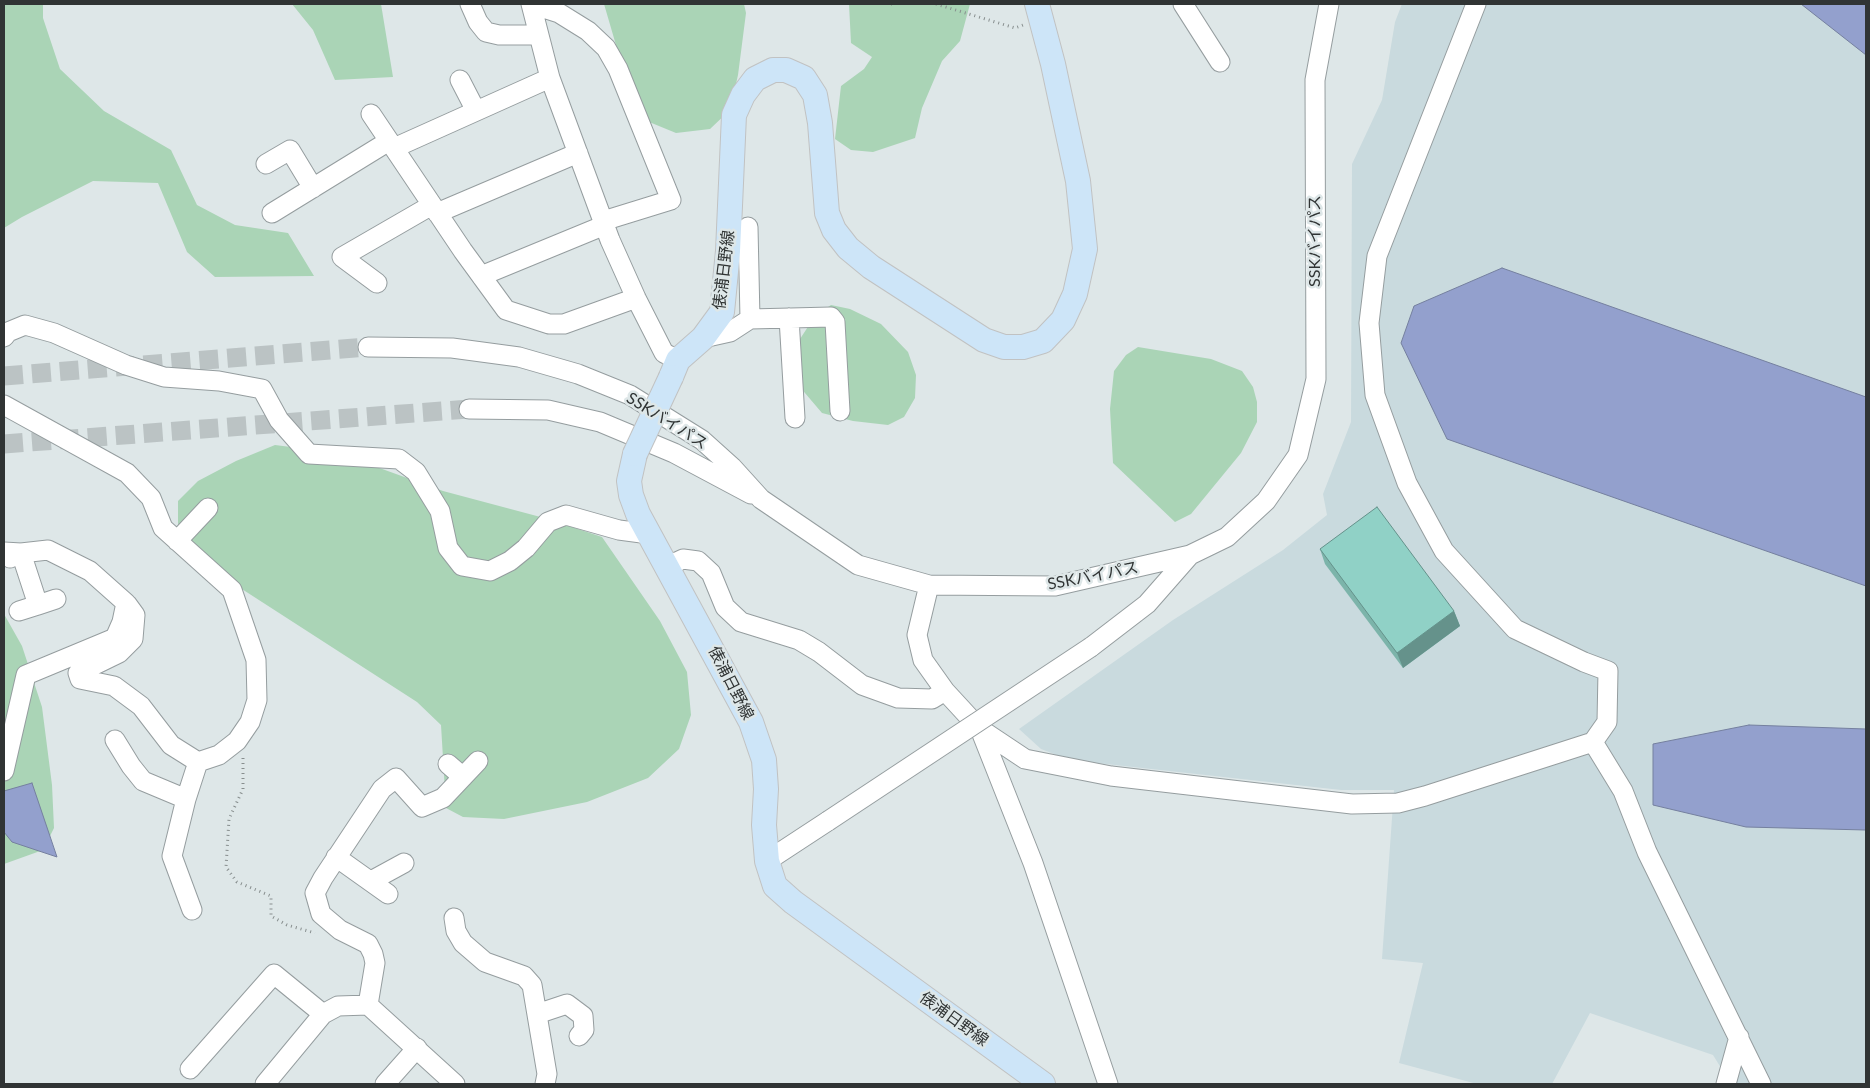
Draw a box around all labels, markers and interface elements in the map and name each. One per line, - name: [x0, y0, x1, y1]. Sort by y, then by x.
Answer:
- street label: SSKバイパス: [1305, 195, 1325, 287]
- street label: 俵浦日野線: [710, 229, 738, 311]
- street label: SSKバイパス: [623, 388, 711, 454]
- street label: SSKバイパス: [1046, 558, 1140, 594]
- street label: 俵浦日野線: [704, 643, 758, 723]
- street label: 俵浦日野線: [916, 988, 992, 1050]

